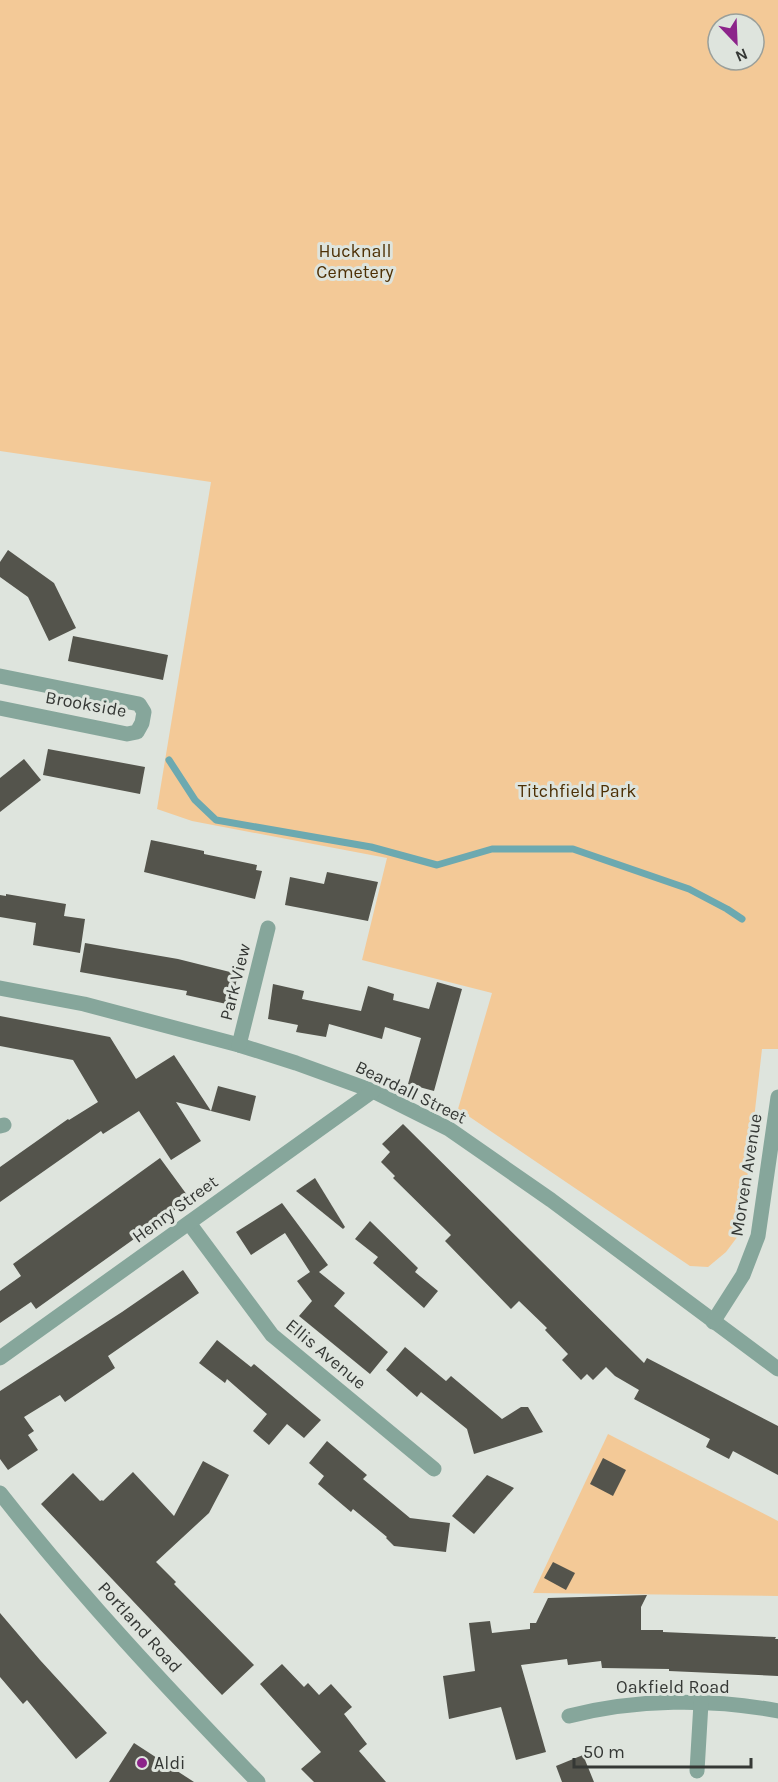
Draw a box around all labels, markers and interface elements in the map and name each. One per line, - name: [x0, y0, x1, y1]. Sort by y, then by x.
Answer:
- north arrow: [706, 12, 766, 72]
- text: N: [733, 44, 751, 66]
- park label: Hucknall Cemetery: [316, 240, 394, 283]
- street label: Brookside: [44, 686, 128, 722]
- park label: Titchfield Park: [518, 780, 636, 802]
- street label: Park View: [215, 941, 255, 1023]
- street label: Beardall Street: [352, 1056, 470, 1129]
- street label: Morven Avenue: [725, 1112, 767, 1238]
- street label: Henry Street: [128, 1170, 222, 1247]
- street label: Ellis Avenue: [281, 1314, 371, 1394]
- street label: Portland Road: [93, 1577, 187, 1677]
- street label: Oakfield Road: [616, 1676, 730, 1698]
- scale bar: [574, 1731, 751, 1769]
- text: 50 m: [583, 1741, 625, 1763]
- place label: Aldi: [154, 1752, 185, 1774]
- marker: Aldi: [135, 1756, 149, 1770]

